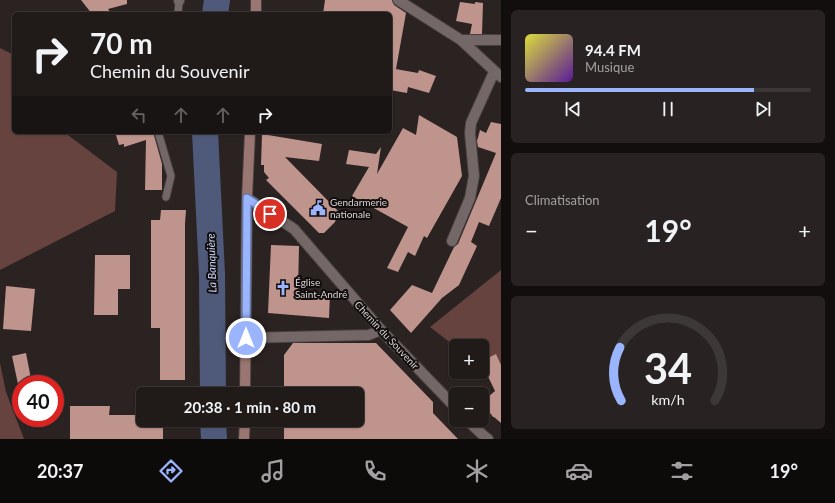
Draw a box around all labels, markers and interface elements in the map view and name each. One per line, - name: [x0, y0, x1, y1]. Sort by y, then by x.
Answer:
- text: 70 m: [90, 26, 153, 60]
- icon: right: [24, 28, 76, 80]
- text: 94.4 FM: [585, 41, 641, 59]
- text: Musique: [585, 59, 634, 75]
- text: Chemin du Souvenir: [90, 60, 249, 82]
- icon: previous: [562, 98, 584, 120]
- icon: pause: [657, 98, 679, 120]
- icon: next: [752, 98, 774, 120]
- icon: left: [128, 104, 150, 126]
- icon: ahead: [170, 104, 192, 126]
- icon: ahead: [212, 104, 234, 126]
- icon: right: [254, 104, 276, 126]
- text: Climatisation: [525, 192, 600, 208]
- place label: Gendarmerie nationale: [330, 196, 387, 220]
- pin: [253, 197, 287, 231]
- public building icon: Gendarmerie nationale: [309, 199, 327, 217]
- icon: arrive: [259, 203, 281, 225]
- text: 19°: [644, 212, 692, 248]
- text: −: [525, 217, 538, 244]
- text: +: [798, 217, 811, 244]
- water label: La Banquière: [203, 233, 219, 293]
- place label: Église Saint-André: [295, 276, 347, 300]
- church icon: Église Saint-André: [274, 279, 292, 297]
- street label: Chemin du Souvenir: [352, 299, 422, 372]
- position arrow: [225, 317, 267, 359]
- map controls: [449, 339, 489, 427]
- button: +: [449, 339, 489, 379]
- text: 34: [644, 342, 692, 392]
- speed limit sign: 40: [12, 375, 64, 427]
- button: −: [449, 387, 489, 427]
- text: km/h: [651, 390, 685, 407]
- text: 20:38 · 1 min · 80 m: [184, 398, 316, 416]
- icon: directions: [157, 457, 185, 485]
- icon: music: [259, 457, 287, 485]
- icon: phone: [361, 457, 389, 485]
- icon: climate: [463, 457, 491, 485]
- icon: car: [565, 457, 593, 485]
- icon: filters: [668, 457, 696, 485]
- text: 20:37: [37, 460, 83, 482]
- text: 19°: [770, 460, 798, 482]

